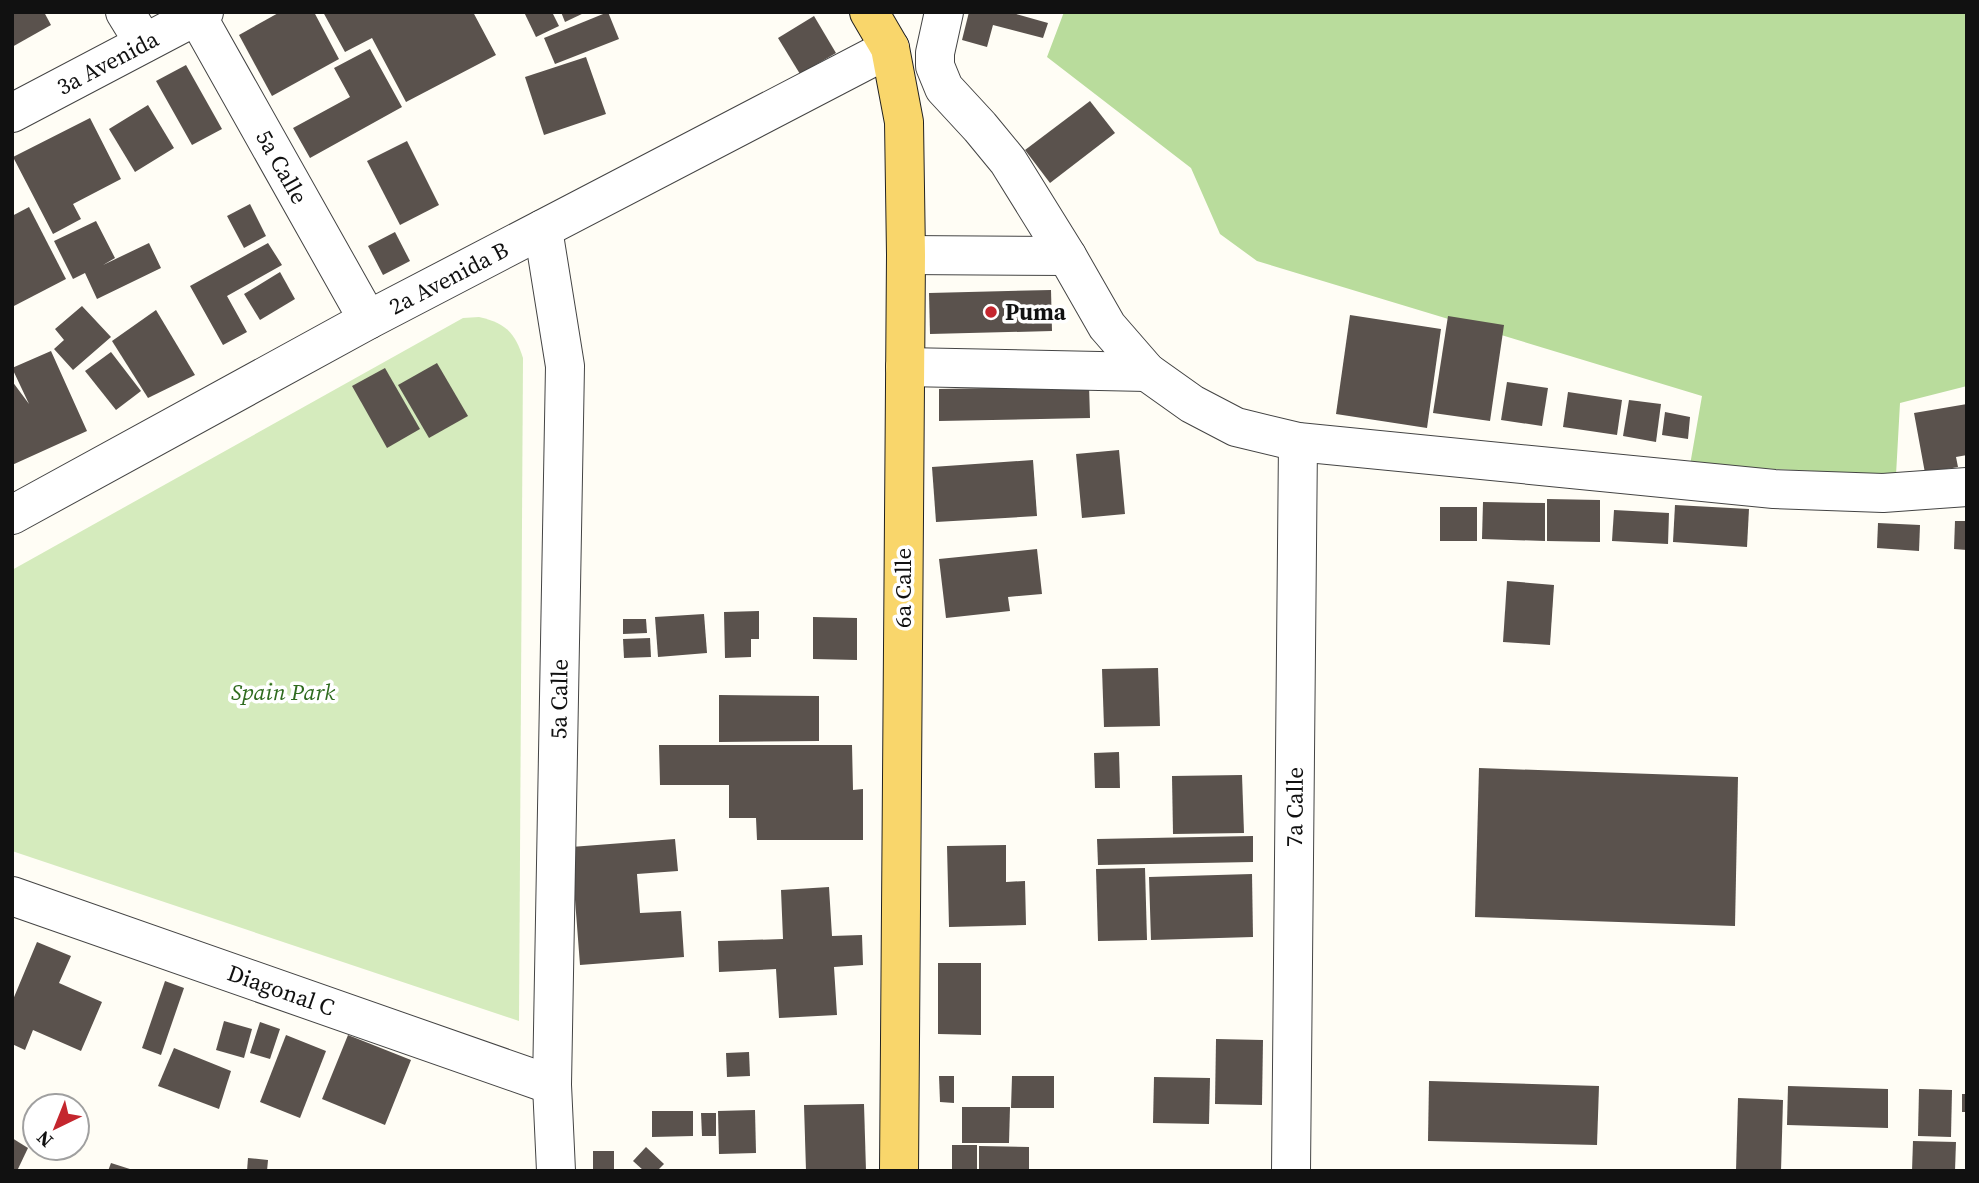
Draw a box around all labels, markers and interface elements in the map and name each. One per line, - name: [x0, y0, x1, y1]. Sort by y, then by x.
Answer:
- street label: 3a Avenida: [51, 23, 164, 103]
- street label: 5a Calle: [248, 124, 315, 210]
- street label: 2a Avenida B: [384, 234, 514, 322]
- place label: Puma: [1005, 296, 1067, 328]
- marker: Puma: [983, 304, 999, 320]
- street label: 6a Calle: [887, 548, 919, 628]
- street label: 5a Calle: [542, 659, 576, 739]
- park label: Spain Park: [231, 676, 335, 708]
- street label: 7a Calle: [1278, 767, 1311, 847]
- street label: Diagonal C: [223, 957, 339, 1024]
- north arrow: [21, 1092, 91, 1162]
- text: N: [30, 1125, 58, 1154]

